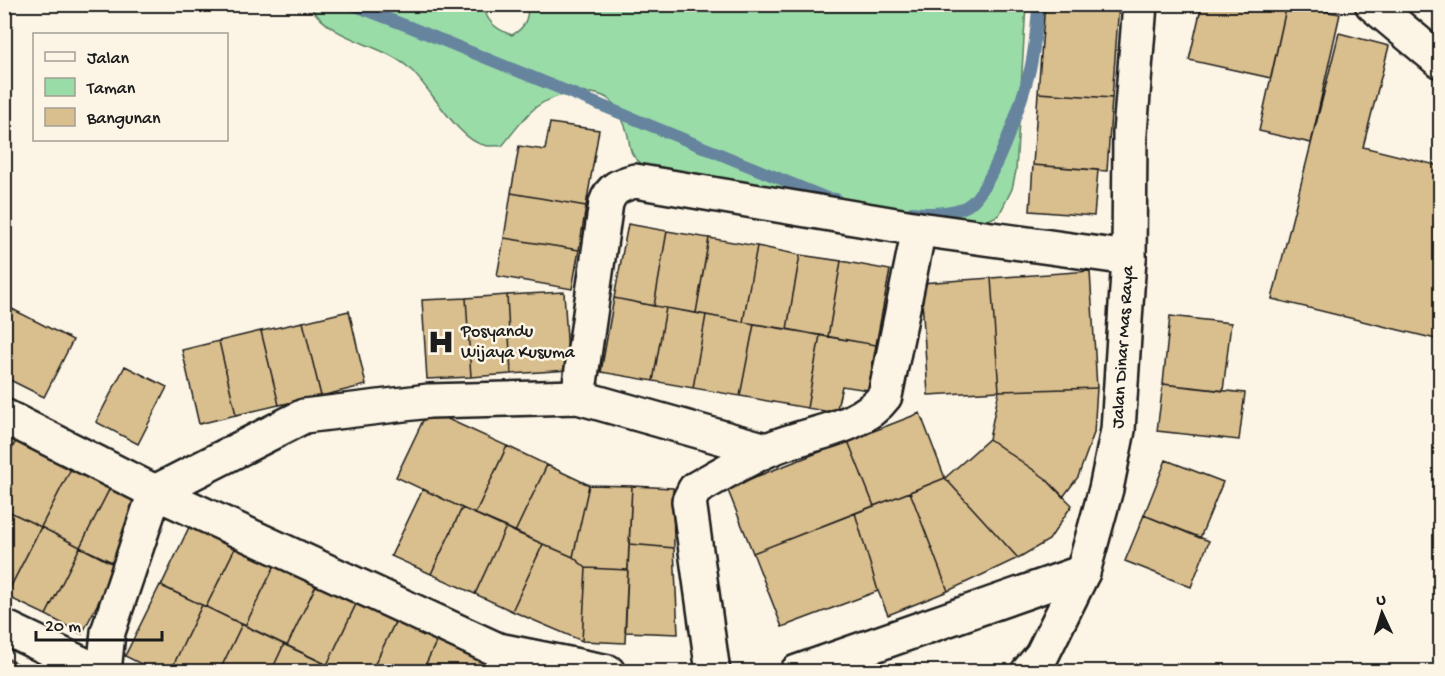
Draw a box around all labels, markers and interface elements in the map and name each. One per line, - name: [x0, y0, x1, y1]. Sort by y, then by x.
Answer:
- legend: [33, 33, 228, 141]
- text: Jalan: [87, 49, 129, 70]
- text: Taman: [86, 79, 136, 100]
- text: Bangunan: [86, 109, 161, 130]
- street label: Jalan Dinar Mas Raya: [1108, 264, 1139, 429]
- place label: Posyandu Wijaya Kusuma: [460, 322, 576, 364]
- hospital icon: Posyandu Wijaya Kusuma: [426, 327, 456, 357]
- north arrow: [1352, 583, 1412, 643]
- text: U: [1376, 592, 1387, 611]
- scale bar: [36, 604, 162, 642]
- text: 20 m: [45, 617, 81, 638]

